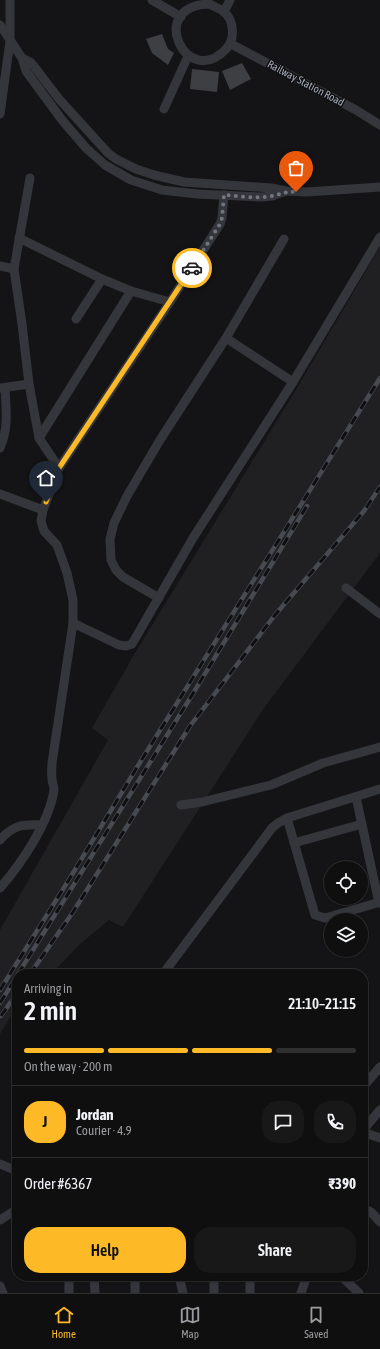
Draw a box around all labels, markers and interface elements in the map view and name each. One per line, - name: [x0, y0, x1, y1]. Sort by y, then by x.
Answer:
- street label: Railway Station Road: [266, 58, 346, 108]
- pin: [279, 151, 313, 192]
- icon: bag: [285, 157, 307, 179]
- courier: [172, 248, 212, 288]
- icon: car: [181, 257, 203, 279]
- pin: [29, 461, 63, 502]
- icon: home: [35, 467, 57, 489]
- map controls: [324, 861, 368, 957]
- button: locate: [324, 861, 368, 905]
- button: layers: [324, 913, 368, 957]
- text: Arriving in: [24, 981, 72, 996]
- text: 21:10–21:15: [288, 995, 356, 1012]
- text: 2 min: [24, 996, 77, 1026]
- text: On the way · 200 m: [24, 1059, 112, 1074]
- button: chat: [262, 1101, 304, 1143]
- button: phone: [314, 1101, 356, 1143]
- text: Jordan: [76, 1106, 114, 1123]
- text: J: [43, 1113, 47, 1130]
- text: Courier · 4.9: [76, 1123, 132, 1138]
- text: Order #6367: [24, 1175, 92, 1192]
- text: ₹390: [328, 1175, 356, 1192]
- button: Help: [24, 1227, 186, 1273]
- button: Share: [194, 1227, 356, 1273]
- tab: Home: [52, 1304, 76, 1340]
- tab: Map: [179, 1304, 201, 1340]
- tab: Saved: [304, 1304, 328, 1340]

